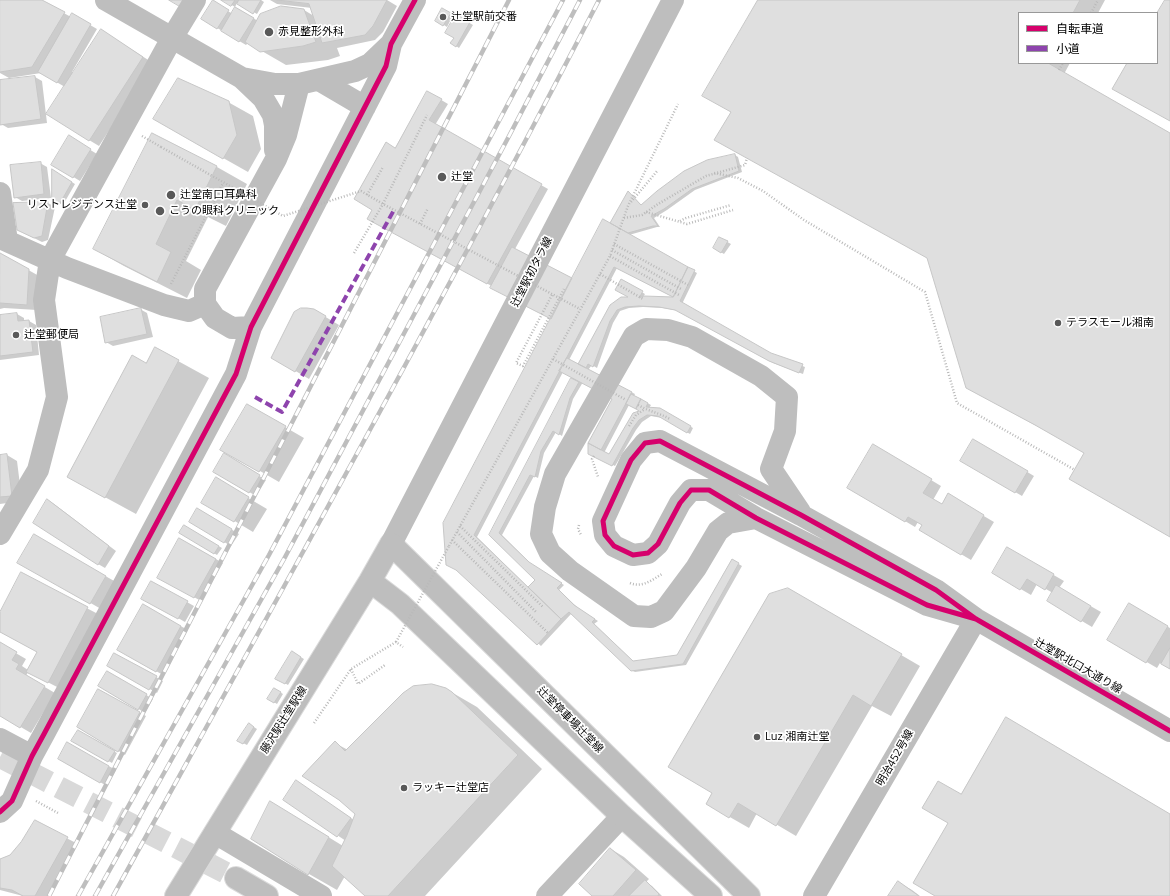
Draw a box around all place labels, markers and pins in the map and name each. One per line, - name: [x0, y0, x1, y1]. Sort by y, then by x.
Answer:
- place label: 辻堂駅前交番: [451, 10, 517, 24]
- marker: 辻堂駅前交番: [438, 12, 448, 22]
- place label: 赤見整形外科: [278, 25, 344, 39]
- marker: 赤見整形外科: [263, 26, 275, 38]
- place label: 辻堂: [451, 170, 473, 184]
- marker: 辻堂: [436, 171, 448, 183]
- place label: 辻堂南口耳鼻科: [180, 188, 257, 202]
- marker: 辻堂南口耳鼻科: [165, 189, 177, 201]
- place label: リストレジデンス辻堂: [27, 198, 137, 212]
- marker: リストレジデンス辻堂: [140, 200, 150, 210]
- place label: こうの眼科クリニック: [169, 204, 279, 218]
- marker: こうの眼科クリニック: [154, 205, 166, 217]
- place label: テラスモール湘南: [1066, 316, 1154, 330]
- marker: テラスモール湘南: [1053, 318, 1063, 328]
- place label: 辻堂郵便局: [24, 328, 79, 342]
- marker: 辻堂郵便局: [11, 330, 21, 340]
- place label: Luz 湘南辻堂: [765, 730, 830, 744]
- marker: Luz 湘南辻堂: [752, 732, 762, 742]
- place label: ラッキー辻堂店: [412, 781, 489, 795]
- marker: ラッキー辻堂店: [399, 783, 409, 793]

